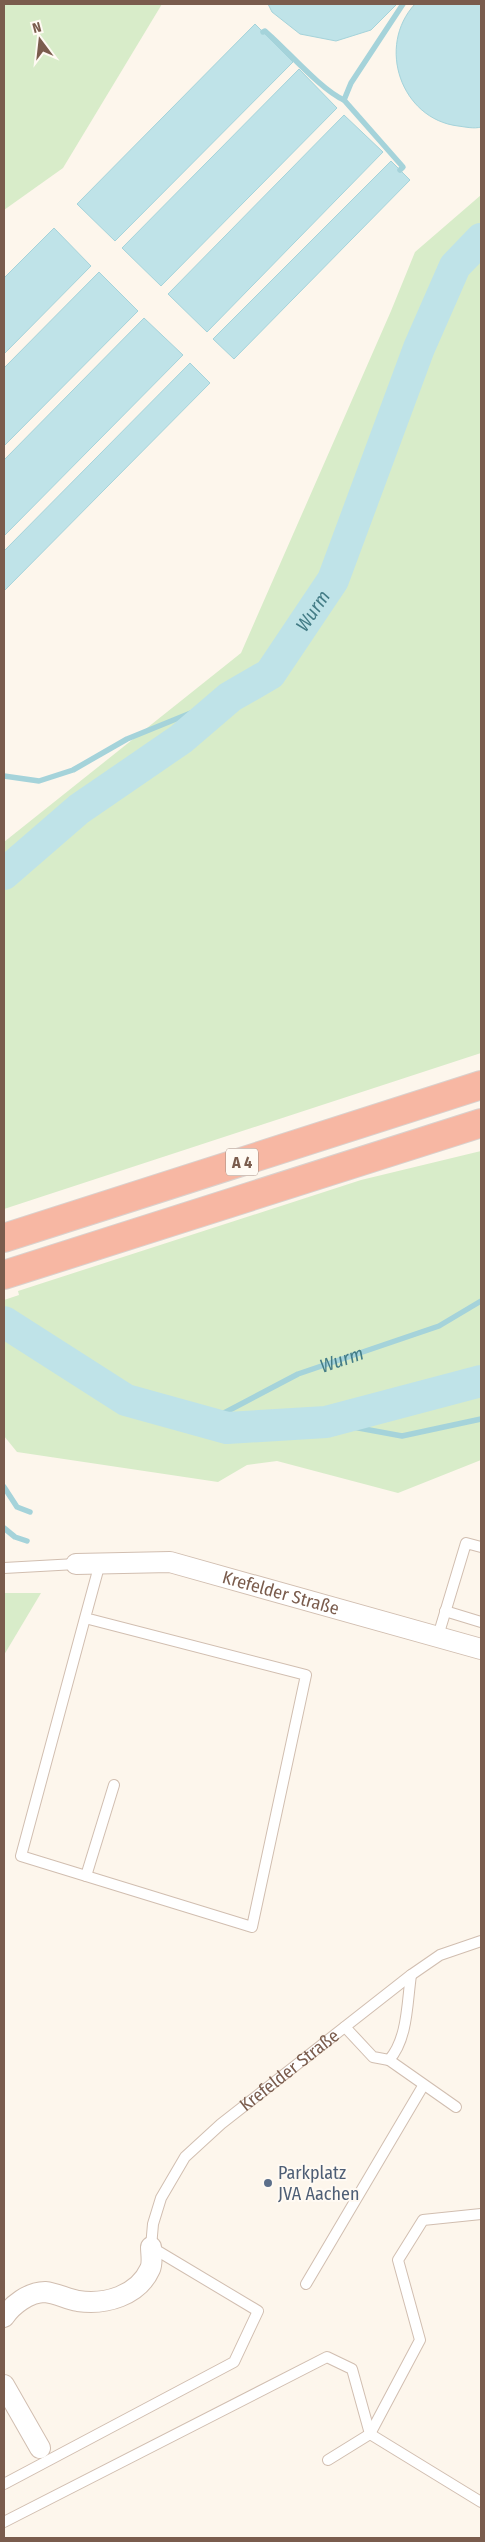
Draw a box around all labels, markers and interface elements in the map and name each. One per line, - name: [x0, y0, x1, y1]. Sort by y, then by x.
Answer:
- north arrow: [15, 15, 65, 65]
- text: N: [31, 19, 43, 37]
- water label: Wurm: [290, 586, 335, 636]
- road number: A 4: [226, 1148, 258, 1176]
- water label: Wurm: [316, 1341, 366, 1377]
- street label: Krefelder Straße: [220, 1566, 342, 1620]
- street label: Krefelder Straße: [235, 2025, 344, 2116]
- place label: Parkplatz JVA Aachen: [278, 2162, 359, 2205]
- marker: Parkplatz JVA Aachen: [262, 2177, 274, 2189]

